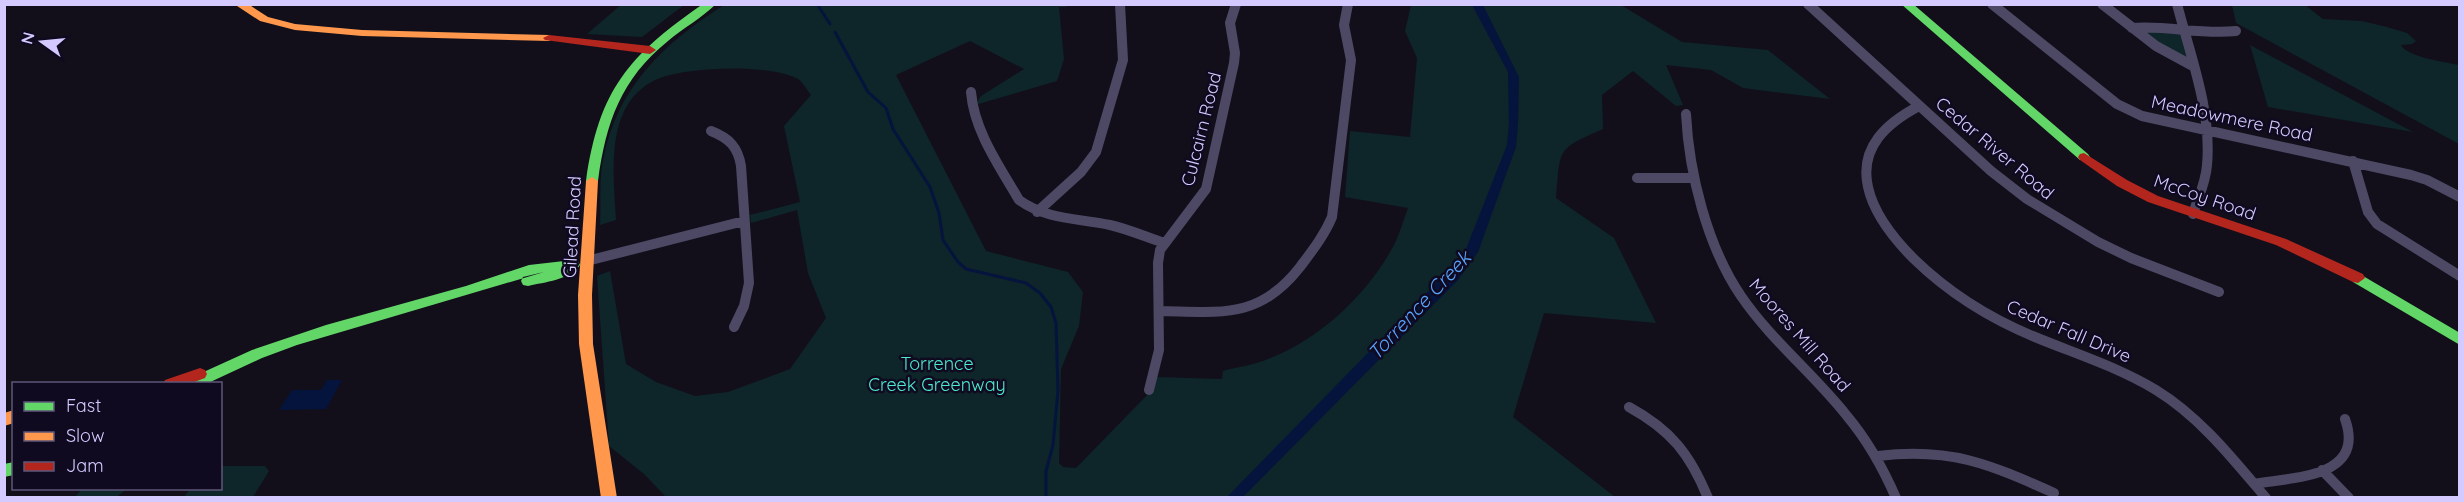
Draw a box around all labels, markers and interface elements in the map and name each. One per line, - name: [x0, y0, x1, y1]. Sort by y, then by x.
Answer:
- north arrow: [12, 12, 72, 72]
- text: N: [16, 30, 39, 46]
- street label: Culcairn Road: [1176, 69, 1226, 189]
- street label: Meadowmere Road: [2149, 90, 2315, 146]
- street label: Cedar River Road: [1931, 92, 2059, 204]
- street label: McCoy Road: [2151, 169, 2259, 225]
- street label: Gilead Road: [558, 175, 586, 279]
- water label: Torrence Creek: [1362, 243, 1478, 365]
- street label: Moores Mill Road: [1744, 273, 1856, 397]
- street label: Cedar Fall Drive: [2003, 294, 2135, 368]
- park label: Torrence Creek Greenway: [868, 352, 1006, 396]
- legend: [12, 382, 222, 490]
- text: Fast: [66, 394, 101, 417]
- text: Slow: [66, 424, 104, 447]
- text: Jam: [66, 454, 104, 477]

